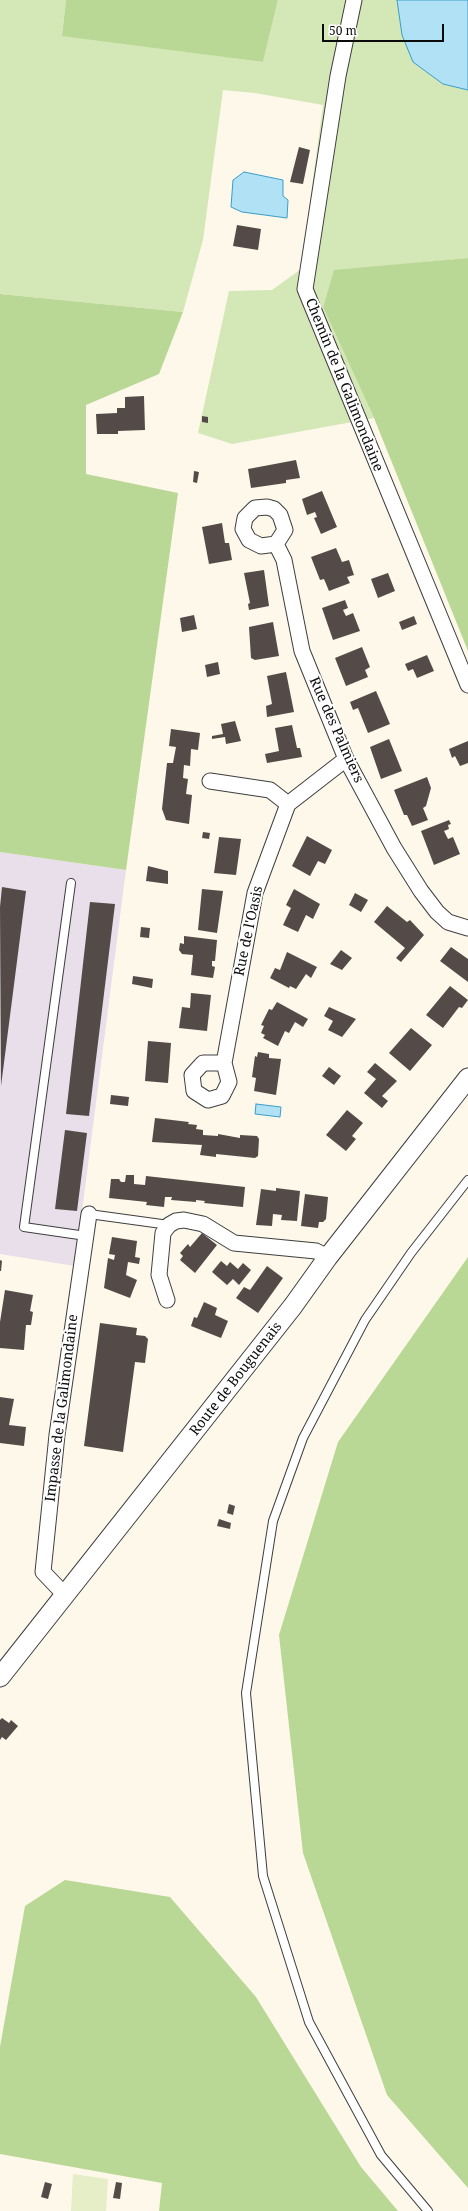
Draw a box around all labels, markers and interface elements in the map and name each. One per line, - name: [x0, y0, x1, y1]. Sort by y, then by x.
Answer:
- scale bar: [324, 16, 446, 42]
- text: 50 m: [329, 22, 357, 39]
- street label: Chemin de la Galimondaine: [301, 296, 387, 474]
- street label: Rue des Palmiers: [305, 674, 367, 786]
- street label: Rue de l'Oasis: [231, 884, 267, 978]
- street label: Impasse de la Galimondaine: [42, 1313, 82, 1503]
- street label: Route de Bouguenais: [186, 1319, 286, 1439]

